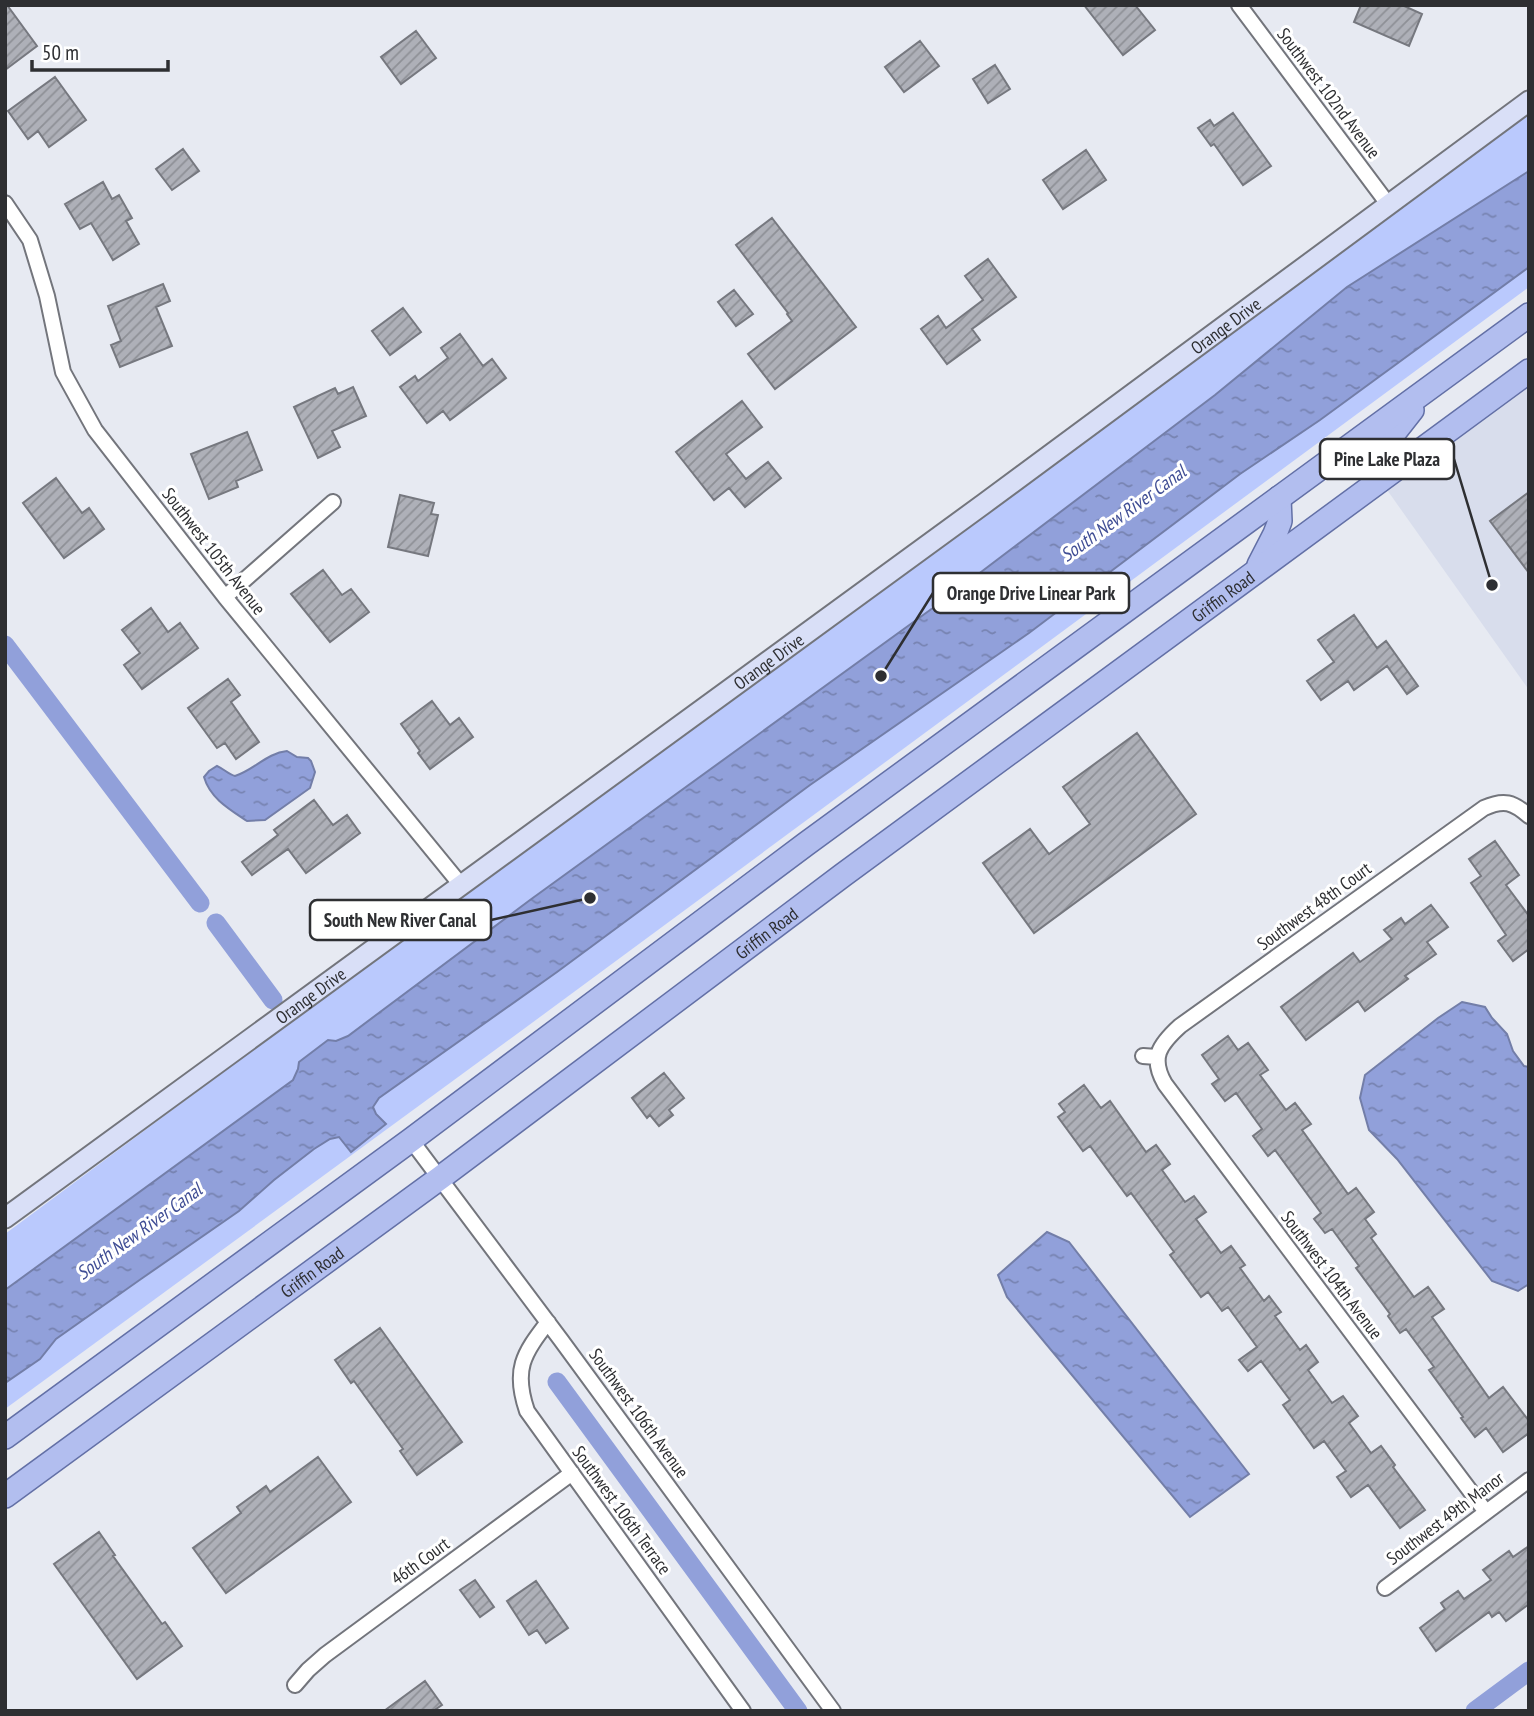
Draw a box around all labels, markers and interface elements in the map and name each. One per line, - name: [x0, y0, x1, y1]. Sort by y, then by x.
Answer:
- street label: Southwest 102nd Avenue: [1272, 23, 1386, 163]
- scale bar: [32, 28, 168, 72]
- text: 50 m: [42, 39, 79, 66]
- street label: Orange Drive: [1186, 292, 1265, 359]
- callout: Pine Lake Plaza: [1320, 439, 1454, 479]
- text: Pine Lake Plaza: [1334, 447, 1440, 471]
- water label: South New River Canal: [1056, 459, 1192, 567]
- street label: Southwest 105th Avenue: [157, 483, 271, 619]
- street label: Griffin Road: [1186, 565, 1259, 627]
- callout: Orange Drive Linear Park: [933, 573, 1129, 613]
- text: Orange Drive Linear Park: [947, 581, 1115, 605]
- street label: Orange Drive: [729, 628, 808, 694]
- street label: Southwest 48th Court: [1252, 857, 1376, 955]
- callout: South New River Canal: [310, 900, 491, 940]
- street label: Griffin Road: [730, 902, 802, 964]
- text: South New River Canal: [324, 908, 477, 932]
- street label: Orange Drive: [271, 962, 350, 1029]
- water label: South New River Canal: [72, 1177, 208, 1285]
- street label: Southwest 104th Avenue: [1276, 1206, 1388, 1344]
- street label: Griffin Road: [276, 1241, 348, 1302]
- street label: Southwest 106th Avenue: [584, 1344, 694, 1482]
- street label: Southwest 106th Terrace: [568, 1441, 676, 1579]
- street label: Southwest 49th Manor: [1382, 1466, 1508, 1570]
- street label: 46th Court: [386, 1532, 454, 1590]

